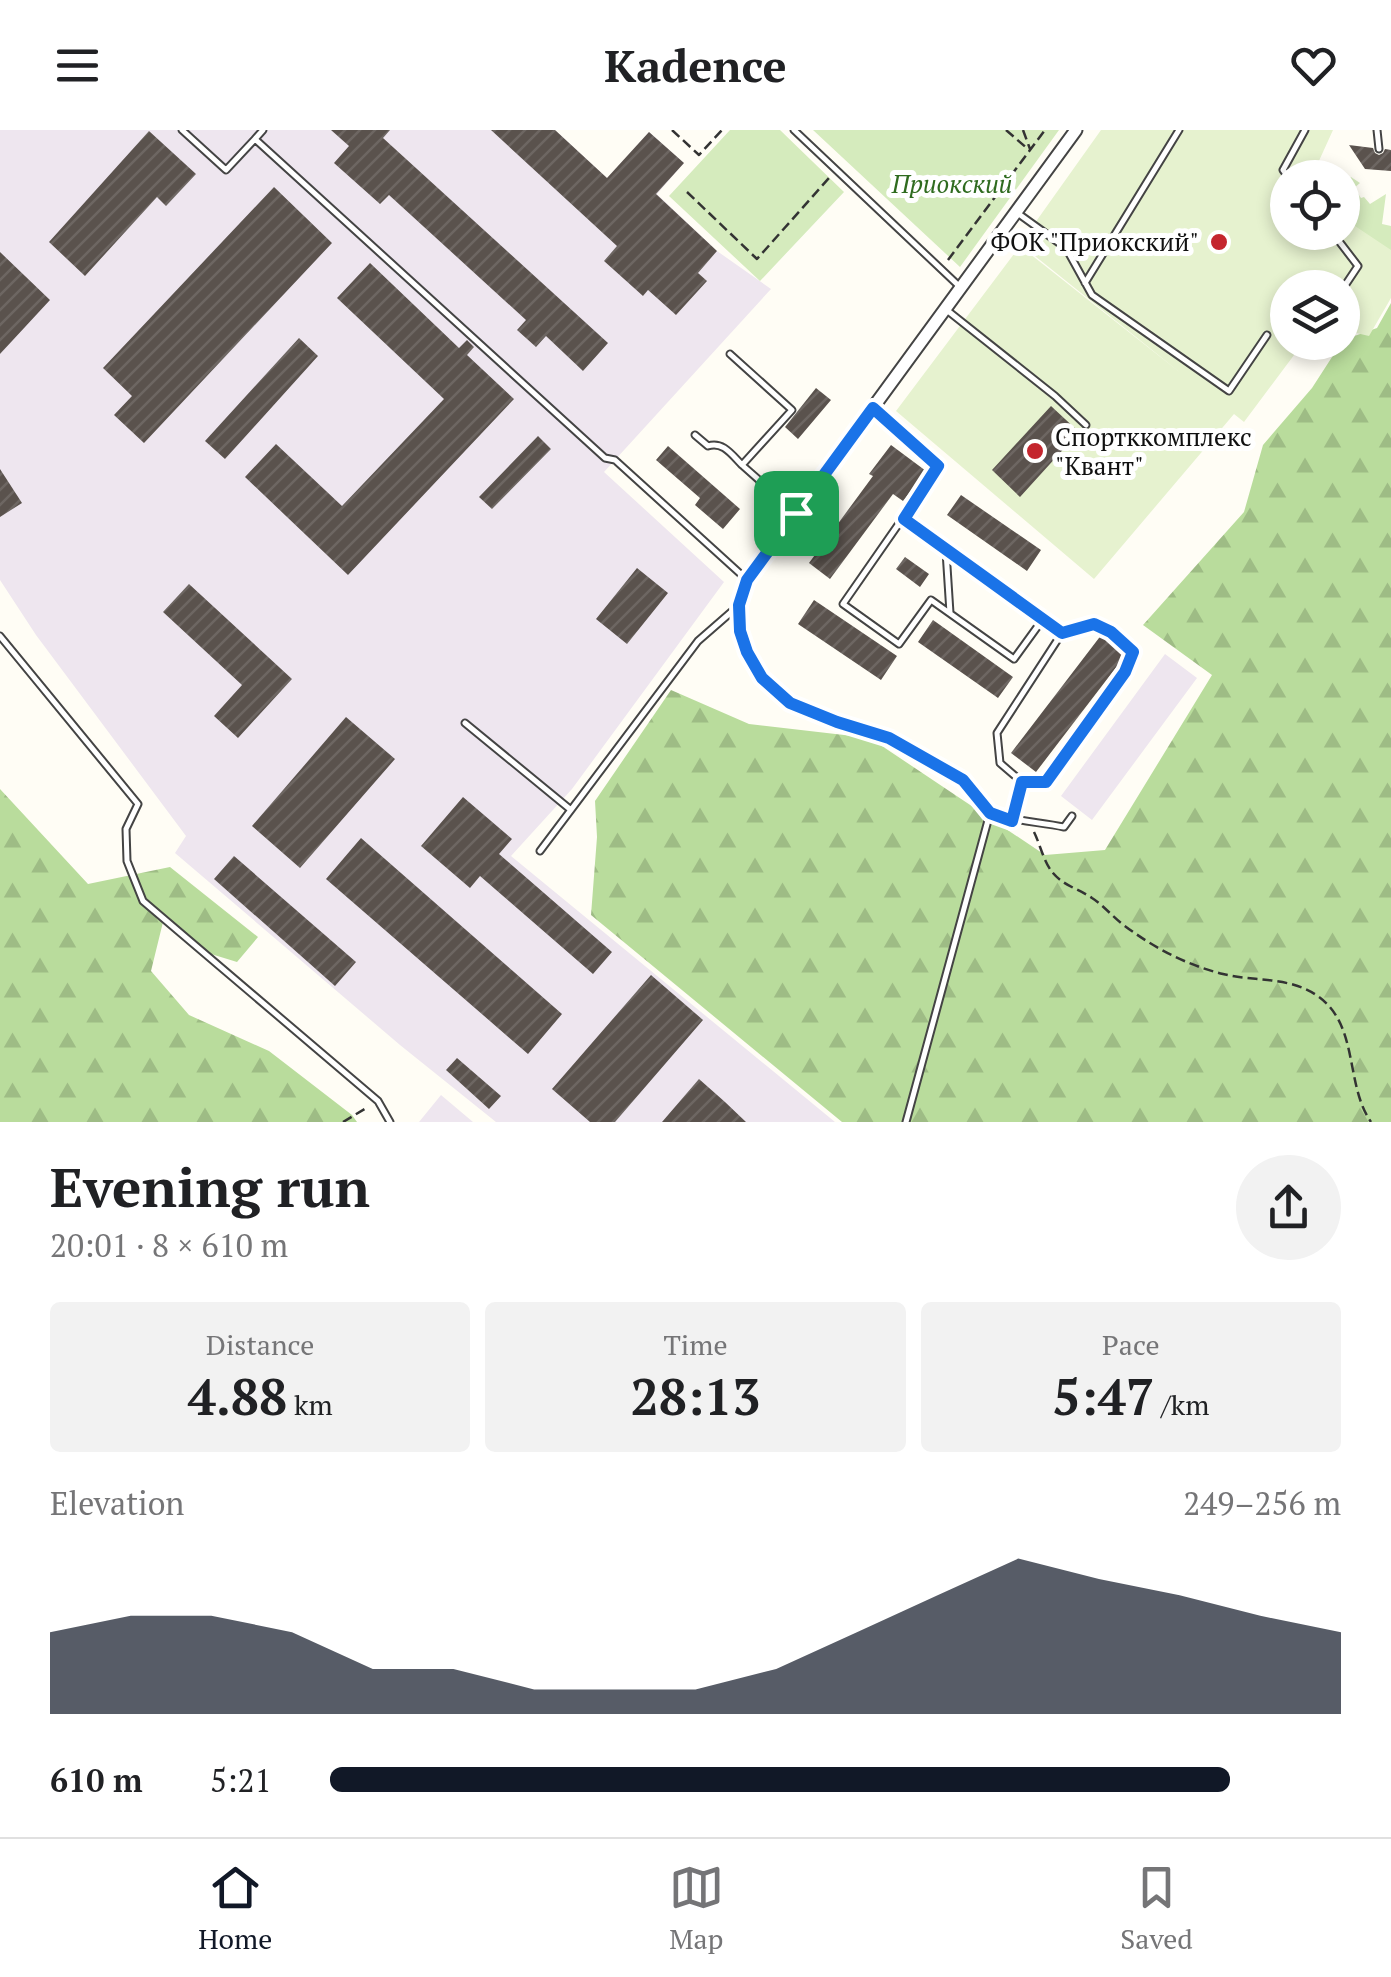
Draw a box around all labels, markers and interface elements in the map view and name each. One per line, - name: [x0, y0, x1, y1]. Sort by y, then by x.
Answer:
- text: Kadence: [604, 35, 787, 95]
- icon: menu: [50, 38, 105, 93]
- icon: heart: [1286, 38, 1341, 93]
- map controls: [1270, 160, 1360, 360]
- button: locate: [1270, 160, 1360, 250]
- park label: Приокский: [891, 167, 1012, 200]
- place label: ФОК "Приокский": [990, 225, 1199, 258]
- marker: ФОК "Приокский": [1208, 231, 1230, 253]
- button: layers: [1270, 270, 1360, 360]
- place label: Спортккомплекс "Квант": [1055, 420, 1252, 482]
- marker: Спортккомплекс "Квант": [1024, 440, 1046, 462]
- pin: [754, 471, 839, 556]
- icon: arrive: [769, 486, 824, 541]
- text: Evening run: [50, 1150, 370, 1223]
- button: share: [1236, 1155, 1341, 1260]
- text: 20:01 · 8 × 610 m: [50, 1224, 288, 1266]
- text: Distance: [206, 1326, 314, 1363]
- text: Time: [663, 1326, 728, 1363]
- text: Pace: [1102, 1326, 1160, 1363]
- text: 4.88: [188, 1363, 287, 1429]
- text: 28:13: [630, 1363, 761, 1429]
- text: 5:47: [1052, 1363, 1154, 1429]
- text: km: [287, 1386, 333, 1423]
- text: /km: [1154, 1386, 1209, 1423]
- text: Elevation: [50, 1482, 184, 1524]
- text: 249–256 m: [1183, 1482, 1341, 1524]
- text: 610 m: [50, 1759, 142, 1801]
- text: 5:21: [210, 1759, 272, 1801]
- tab: Home: [198, 1860, 272, 1957]
- tab: Map: [669, 1860, 724, 1957]
- tab: Saved: [1120, 1860, 1193, 1957]

